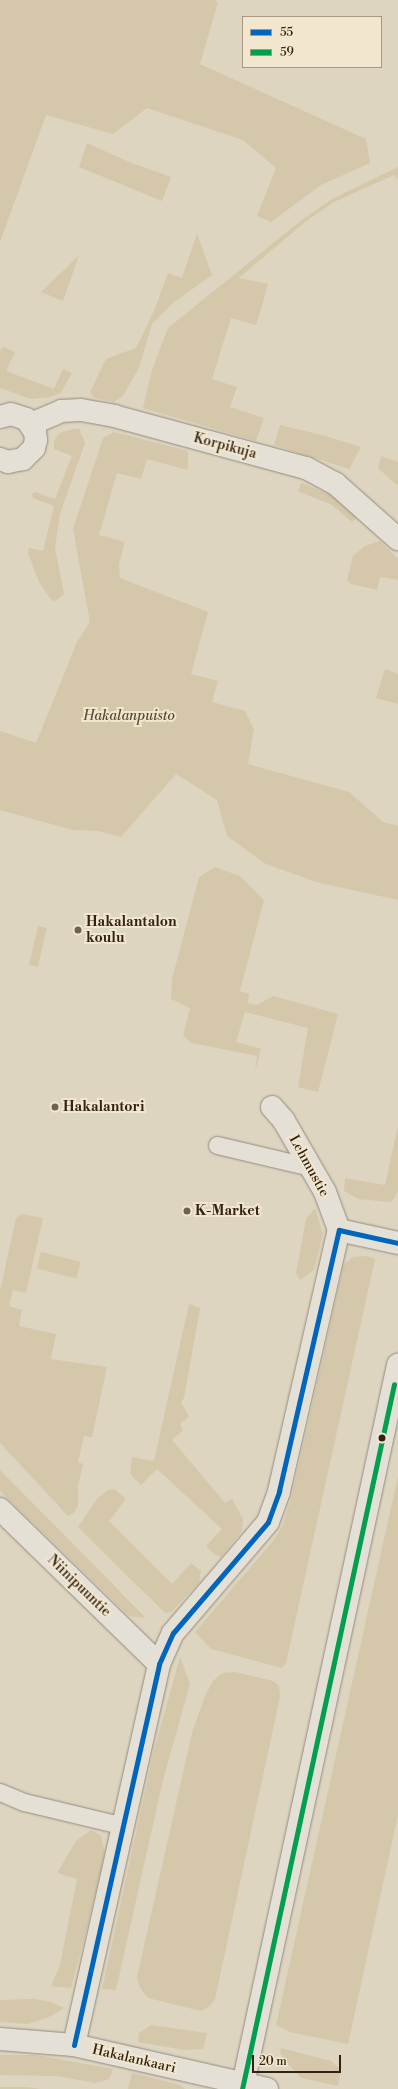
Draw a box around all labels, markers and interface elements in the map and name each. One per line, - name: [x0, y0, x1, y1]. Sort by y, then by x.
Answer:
- legend: [242, 16, 382, 68]
- text: 55: [280, 25, 293, 40]
- text: 59: [280, 45, 294, 60]
- street label: Korpikuja: [192, 430, 258, 462]
- park label: Hakalanpuisto: [83, 708, 175, 724]
- place label: Hakalantalon koulu: [86, 914, 177, 946]
- marker: Hakalantalon koulu: [73, 925, 83, 935]
- place label: Hakalantori: [63, 1099, 144, 1115]
- marker: Hakalantori: [50, 1102, 60, 1112]
- street label: Lehmustie: [285, 1132, 333, 1200]
- place label: K-Market: [195, 1203, 260, 1219]
- marker: K-Market: [182, 1206, 192, 1216]
- unlabelled marker: [377, 1433, 387, 1443]
- street label: Niinipuuntie: [44, 1552, 114, 1620]
- street label: Hakalankaari: [90, 2041, 178, 2077]
- scale bar: [254, 2047, 343, 2073]
- text: 20 m: [259, 2054, 287, 2069]

